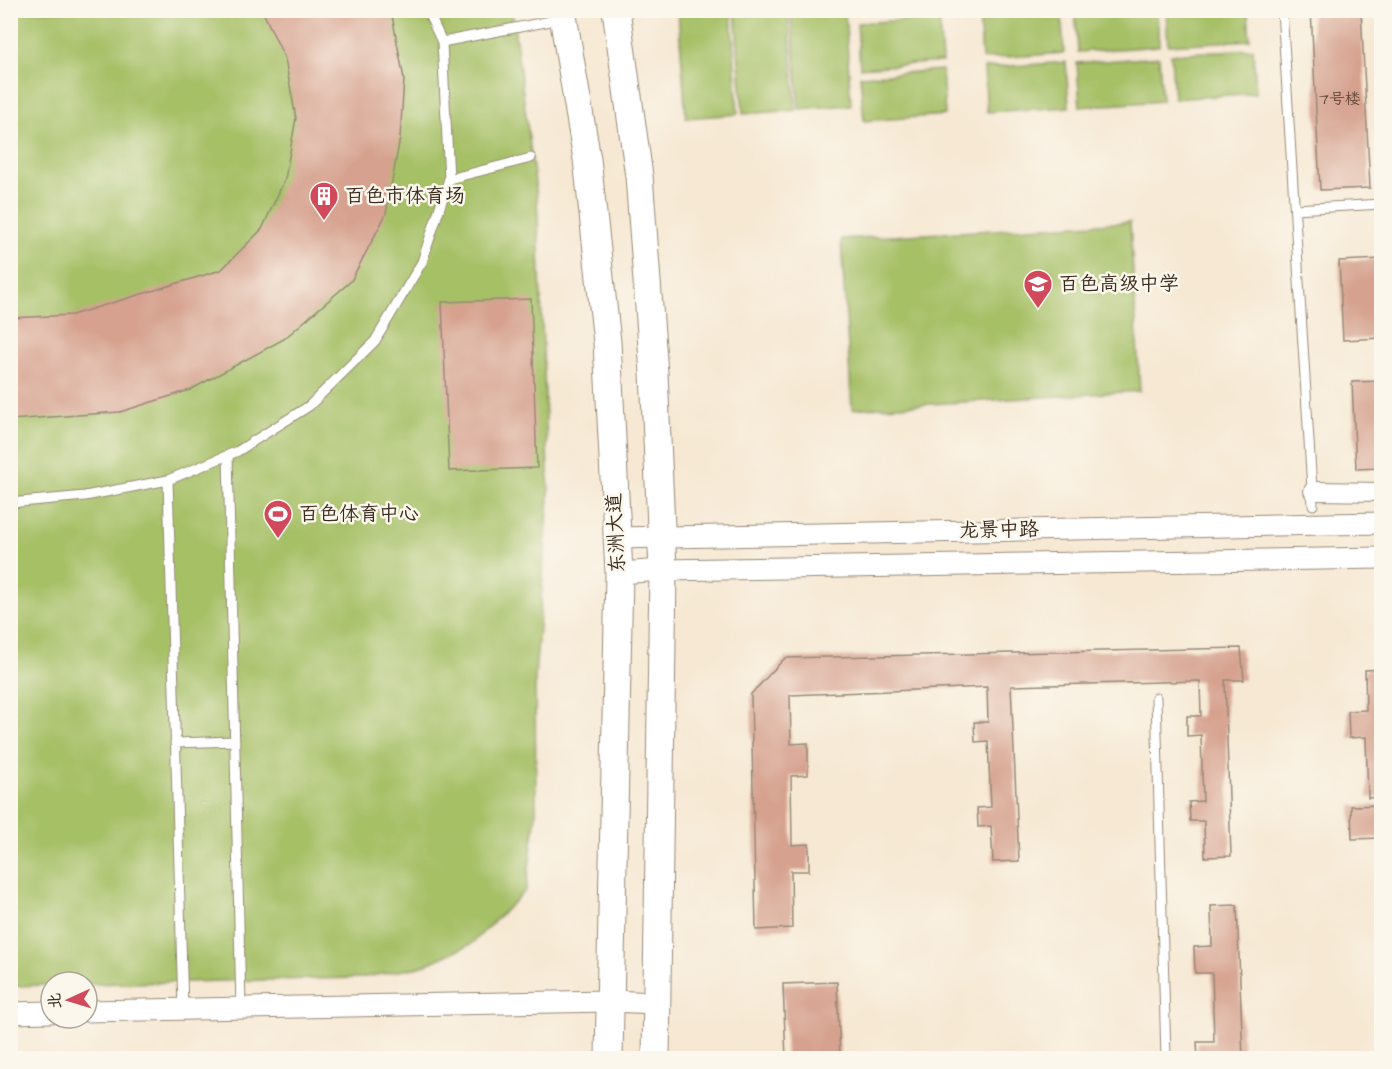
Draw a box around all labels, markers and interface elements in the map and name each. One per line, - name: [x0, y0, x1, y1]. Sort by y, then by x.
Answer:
- house number: 7号楼: [1319, 88, 1361, 110]
- building icon: 百色市体育场: [308, 180, 340, 222]
- place label: 百色市体育场: [345, 182, 465, 210]
- school or university icon: 百色高级中学: [1022, 268, 1054, 310]
- place label: 百色高级中学: [1059, 270, 1179, 298]
- street label: 东洲大道: [600, 492, 632, 574]
- sports icon: 百色体育中心: [262, 498, 294, 540]
- place label: 百色体育中心: [299, 500, 419, 528]
- street label: 龙景中路: [959, 515, 1040, 545]
- north arrow: [39, 970, 99, 1030]
- text: 北: [44, 992, 67, 1010]

